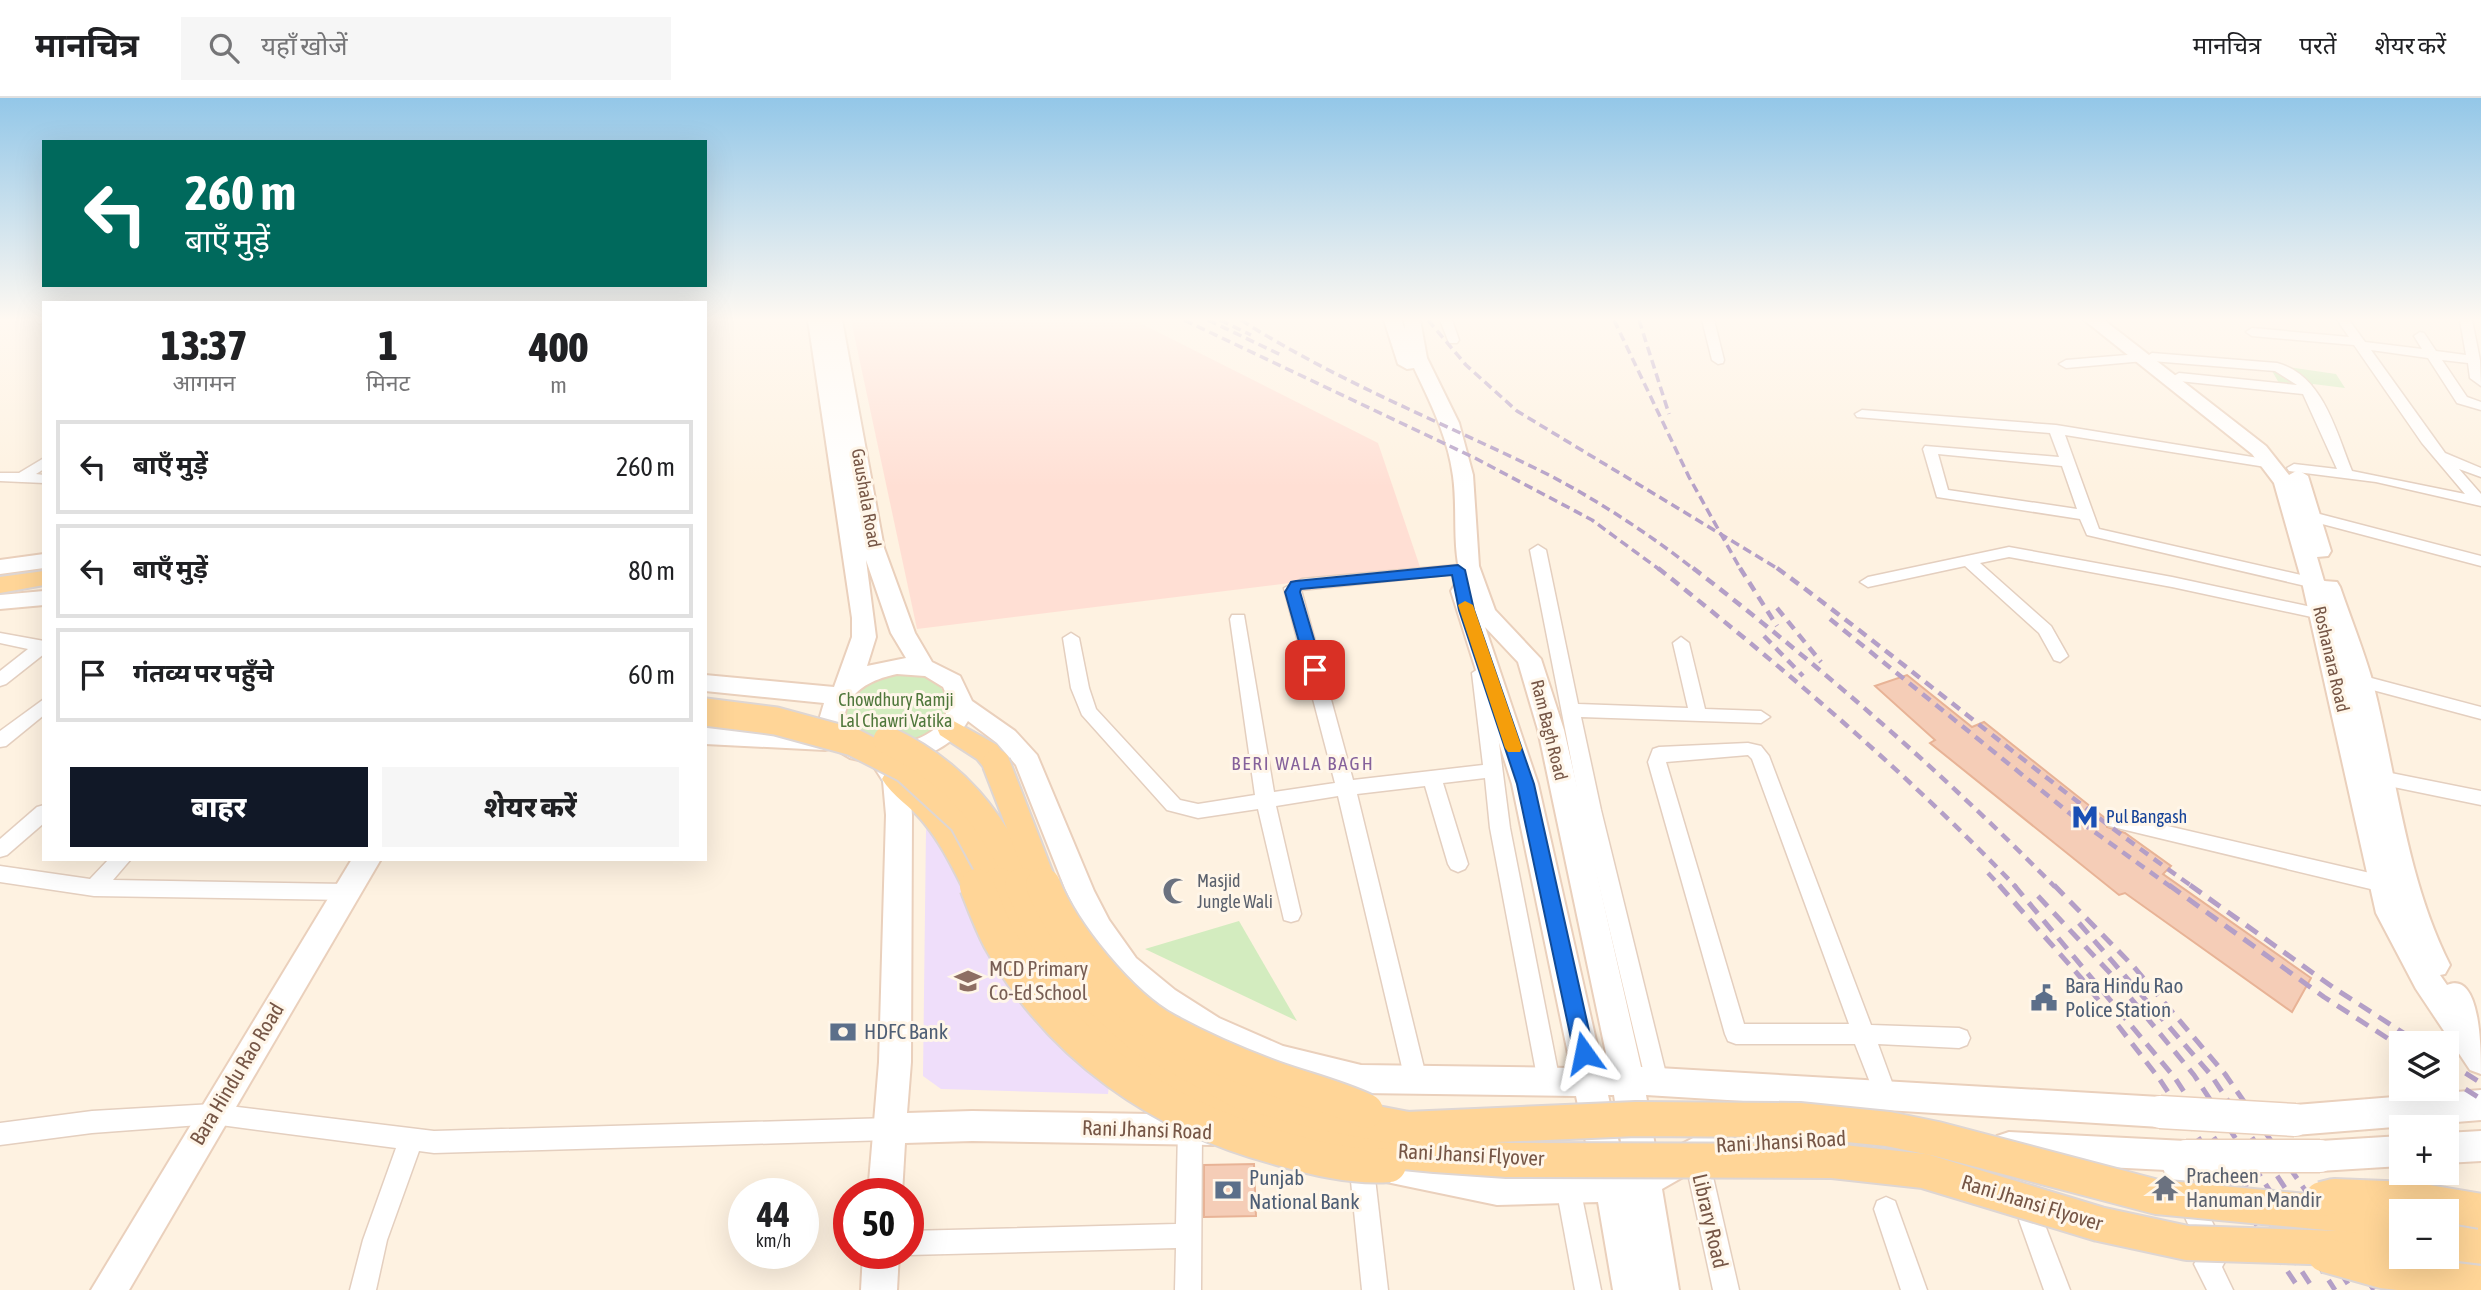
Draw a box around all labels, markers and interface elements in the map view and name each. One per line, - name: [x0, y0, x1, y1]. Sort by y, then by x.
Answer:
- search box: [181, 17, 671, 80]
- text: मानचित्र: [35, 26, 139, 64]
- icon: search: [205, 29, 243, 67]
- text: यहाँ खोजें: [261, 31, 348, 61]
- text: मानचित्र: [2193, 32, 2261, 59]
- text: परतें: [2299, 32, 2336, 59]
- text: शेयर करें: [2374, 32, 2446, 59]
- text: 260 m: [185, 164, 296, 220]
- icon: left: [70, 168, 161, 259]
- text: बाएँ मुड़ें: [185, 222, 270, 259]
- text: 13:37: [161, 321, 247, 369]
- text: 1: [378, 321, 398, 369]
- text: 400: [529, 323, 588, 371]
- text: आगमन: [173, 370, 236, 396]
- text: मिनट: [366, 370, 410, 396]
- text: m: [550, 372, 567, 398]
- street label: Gaushala Road: [847, 447, 886, 549]
- icon: left: [74, 448, 112, 486]
- text: बाएँ मुड़ें: [133, 450, 208, 480]
- text: 260 m: [616, 452, 675, 482]
- icon: left: [74, 552, 112, 590]
- text: बाएँ मुड़ें: [133, 554, 208, 584]
- text: 80 m: [628, 556, 675, 586]
- street label: Roshanara Road: [2309, 604, 2354, 714]
- pin: [1285, 640, 1345, 700]
- icon: arrive: [1296, 651, 1334, 689]
- icon: arrive: [74, 656, 112, 694]
- text: गंतव्य पर पहुँचे: [133, 658, 274, 688]
- text: 60 m: [628, 660, 675, 690]
- street label: Ram Bagh Road: [1527, 677, 1572, 782]
- park label: Chowdhury Ramji Lal Chawri Vatika: [838, 689, 954, 731]
- district label: BERI WALA BAGH: [1231, 752, 1375, 774]
- button: बाहर: [70, 767, 368, 847]
- button: शेयर करें: [382, 767, 679, 847]
- metro station icon: Pul Bangash: [2070, 802, 2100, 832]
- place label: Pul Bangash: [2106, 806, 2187, 827]
- place label: Masjid Jungle Wali: [1197, 870, 1273, 912]
- mosque icon: Masjid Jungle Wali: [1161, 876, 1191, 906]
- place label: MCD Primary Co-Ed School: [989, 956, 1089, 1004]
- school or university icon: MCD Primary Co-Ed School: [953, 966, 983, 996]
- place label: Bara Hindu Rao Police Station: [2065, 973, 2183, 1021]
- public building icon: Bara Hindu Rao Police Station: [2029, 983, 2059, 1013]
- street label: Bara Hindu Rao Road: [184, 998, 288, 1149]
- position arrow: [1547, 1016, 1621, 1090]
- bank icon: HDFC Bank: [828, 1017, 858, 1047]
- place label: HDFC Bank: [864, 1019, 948, 1043]
- map controls: [2389, 1031, 2459, 1269]
- button: layers: [2389, 1031, 2459, 1101]
- street label: Rani Jhansi Road: [1082, 1115, 1213, 1143]
- button: +: [2389, 1115, 2459, 1185]
- street label: Rani Jhansi Road: [1715, 1126, 1847, 1156]
- street label: Rani Jhansi Flyover: [1397, 1138, 1545, 1170]
- place label: Pracheen Hanuman Mandir: [2186, 1163, 2322, 1211]
- place label: Punjab National Bank: [1249, 1165, 1359, 1213]
- street label: Rani Jhansi Flyover: [1959, 1169, 2106, 1235]
- street label: Library Road: [1688, 1171, 1733, 1270]
- temple icon: Pracheen Hanuman Mandir: [2150, 1173, 2180, 1203]
- bank icon: Punjab National Bank: [1213, 1175, 1243, 1205]
- speed limit sign: 50: [833, 1178, 924, 1269]
- text: 44: [757, 1194, 790, 1234]
- button: −: [2389, 1199, 2459, 1269]
- text: km/h: [756, 1230, 791, 1251]

